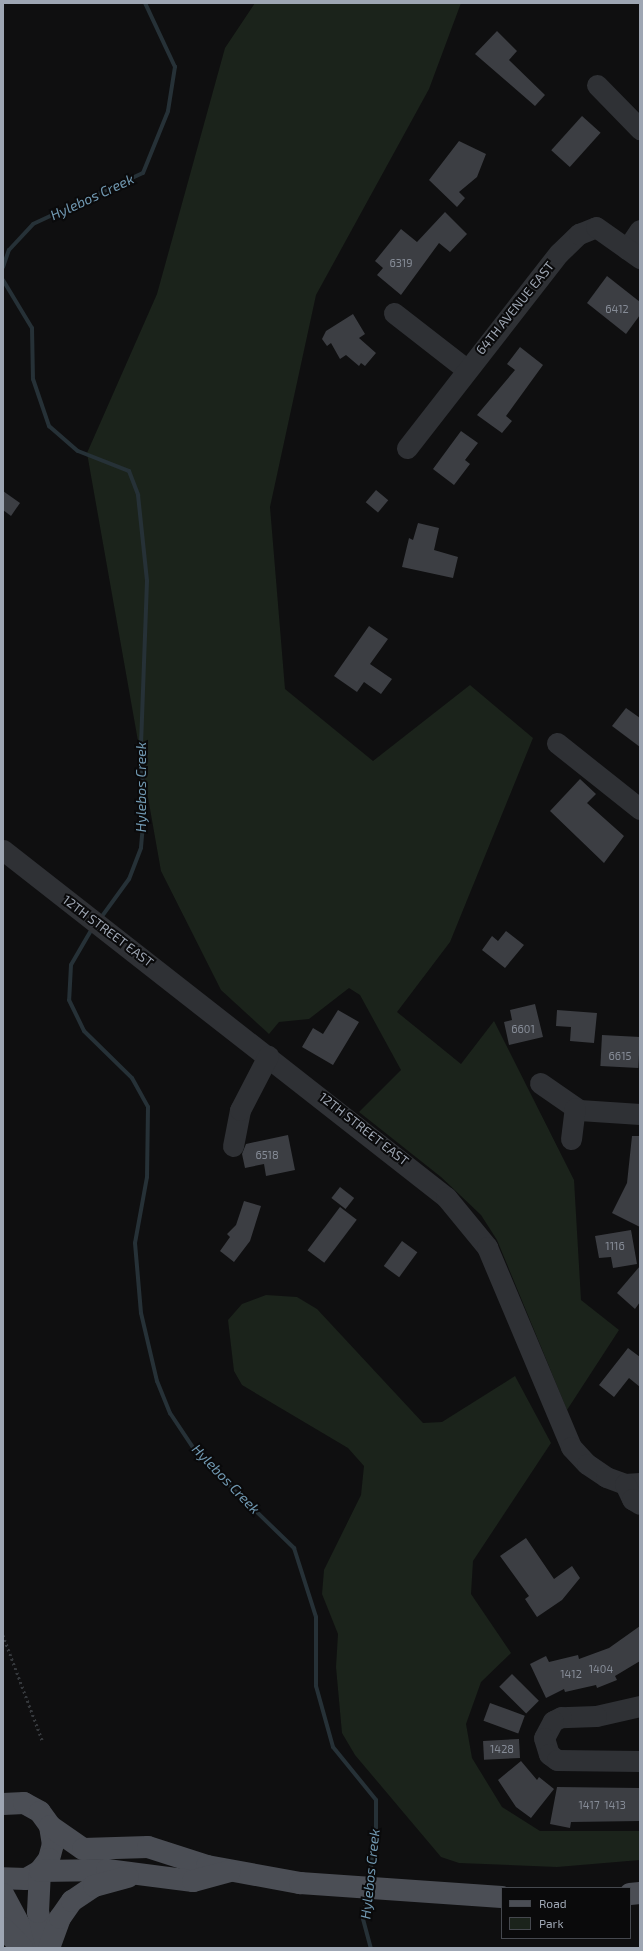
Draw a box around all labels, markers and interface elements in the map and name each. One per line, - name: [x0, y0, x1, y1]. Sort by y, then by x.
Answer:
- water label: Hylebos Creek: [48, 170, 136, 224]
- house number: 6319: [389, 256, 413, 270]
- street label: 64TH AVENUE EAST: [473, 258, 557, 358]
- house number: 6412: [605, 302, 629, 316]
- water label: Hylebos Creek: [133, 742, 149, 832]
- street label: 12TH STREET EAST: [59, 892, 157, 970]
- house number: 6601: [511, 1022, 535, 1036]
- house number: 6615: [609, 1049, 631, 1063]
- street label: 12TH STREET EAST: [316, 1089, 412, 1169]
- house number: 6518: [255, 1148, 279, 1162]
- house number: 1116: [605, 1239, 625, 1253]
- water label: Hylebos Creek: [189, 1441, 263, 1517]
- house number: 1404: [589, 1662, 613, 1676]
- house number: 1412: [560, 1667, 582, 1681]
- house number: 1428: [490, 1742, 514, 1756]
- house number: 1417: [578, 1798, 600, 1812]
- house number: 1413: [604, 1798, 626, 1812]
- water label: Hylebos Creek: [357, 1828, 383, 1920]
- legend: [501, 1887, 631, 1939]
- text: Road: [539, 1896, 567, 1910]
- text: Park: [539, 1916, 564, 1930]

